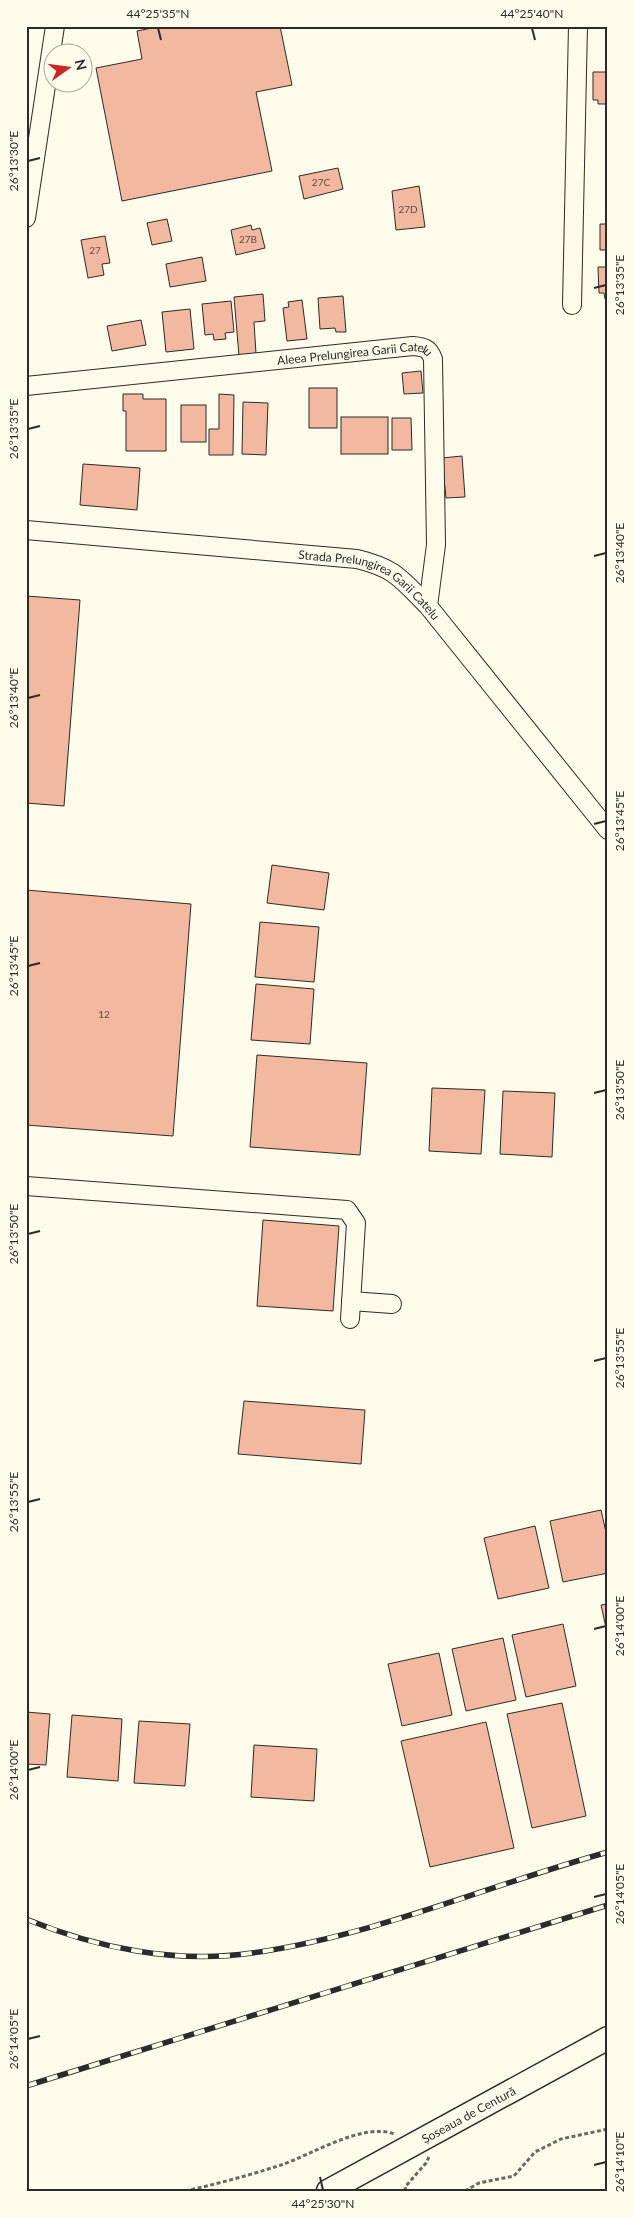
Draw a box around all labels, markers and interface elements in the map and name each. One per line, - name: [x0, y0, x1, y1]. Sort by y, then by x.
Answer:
- text: 44°25'35"N: [127, 6, 189, 21]
- text: 44°25'40"N: [501, 6, 563, 21]
- north arrow: [42, 42, 92, 92]
- text: N: [72, 57, 91, 72]
- text: 26°13'30"E: [6, 131, 21, 191]
- house number: 27C: [312, 176, 330, 188]
- house number: 27D: [398, 203, 418, 215]
- house number: 27B: [239, 233, 257, 245]
- house number: 27: [89, 244, 101, 256]
- text: 26°13'35"E: [612, 255, 627, 315]
- street label: Aleea Prelungirea Garii Catelu: [276, 338, 437, 368]
- text: 26°13'35"E: [6, 399, 21, 459]
- text: 26°13'40"E: [612, 523, 627, 583]
- street label: Strada Prelungirea Garii Catelu: [298, 546, 443, 623]
- text: 26°13'40"E: [6, 668, 21, 728]
- text: 26°13'45"E: [612, 791, 627, 851]
- text: 26°13'45"E: [6, 936, 21, 996]
- house number: 12: [98, 1008, 110, 1020]
- text: 26°13'50"E: [612, 1060, 627, 1120]
- text: 26°13'50"E: [6, 1204, 21, 1264]
- text: 26°13'55"E: [612, 1328, 627, 1388]
- text: 26°13'55"E: [6, 1472, 21, 1532]
- text: 26°14'00"E: [612, 1596, 627, 1656]
- text: 26°14'00"E: [6, 1740, 21, 1800]
- text: 26°14'05"E: [612, 1864, 627, 1924]
- text: 26°14'05"E: [6, 2009, 21, 2069]
- street label: Șoseaua de Centură: [419, 2083, 518, 2146]
- text: 26°14'10"E: [612, 2132, 627, 2192]
- text: 44°25'30"N: [292, 2196, 354, 2211]

